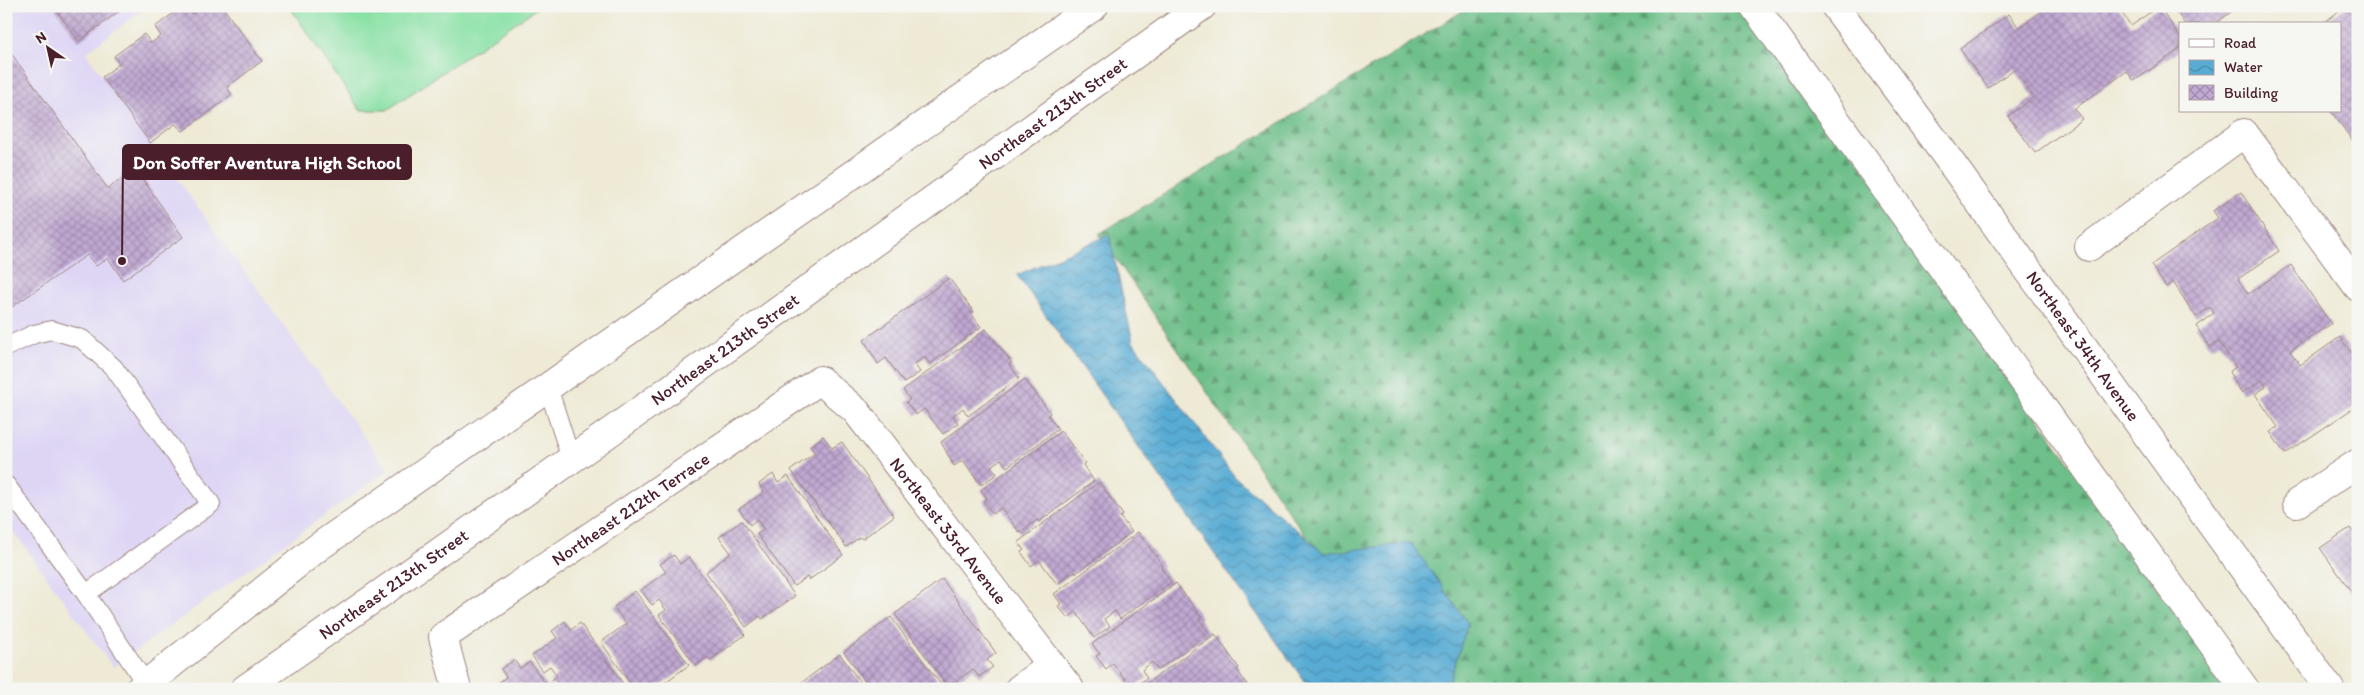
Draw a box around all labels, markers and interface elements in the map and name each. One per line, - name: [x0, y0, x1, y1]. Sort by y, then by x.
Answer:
- north arrow: [22, 22, 72, 72]
- legend: [2179, 22, 2342, 112]
- text: N: [32, 28, 50, 47]
- text: Road: [2224, 34, 2257, 52]
- street label: Northeast 213th Street: [974, 52, 1132, 174]
- text: Water: [2224, 58, 2263, 76]
- text: Building: [2224, 84, 2278, 102]
- callout: Don Soffer Aventura High School: [123, 145, 411, 179]
- text: Don Soffer Aventura High School: [133, 151, 402, 174]
- street label: Northeast 34th Avenue: [2022, 267, 2145, 426]
- street label: Northeast 213th Street: [646, 288, 804, 410]
- street label: Northeast 212th Terrace: [548, 448, 714, 571]
- street label: Northeast 33rd Avenue: [885, 453, 1012, 609]
- street label: Northeast 213th Street: [315, 524, 473, 644]

